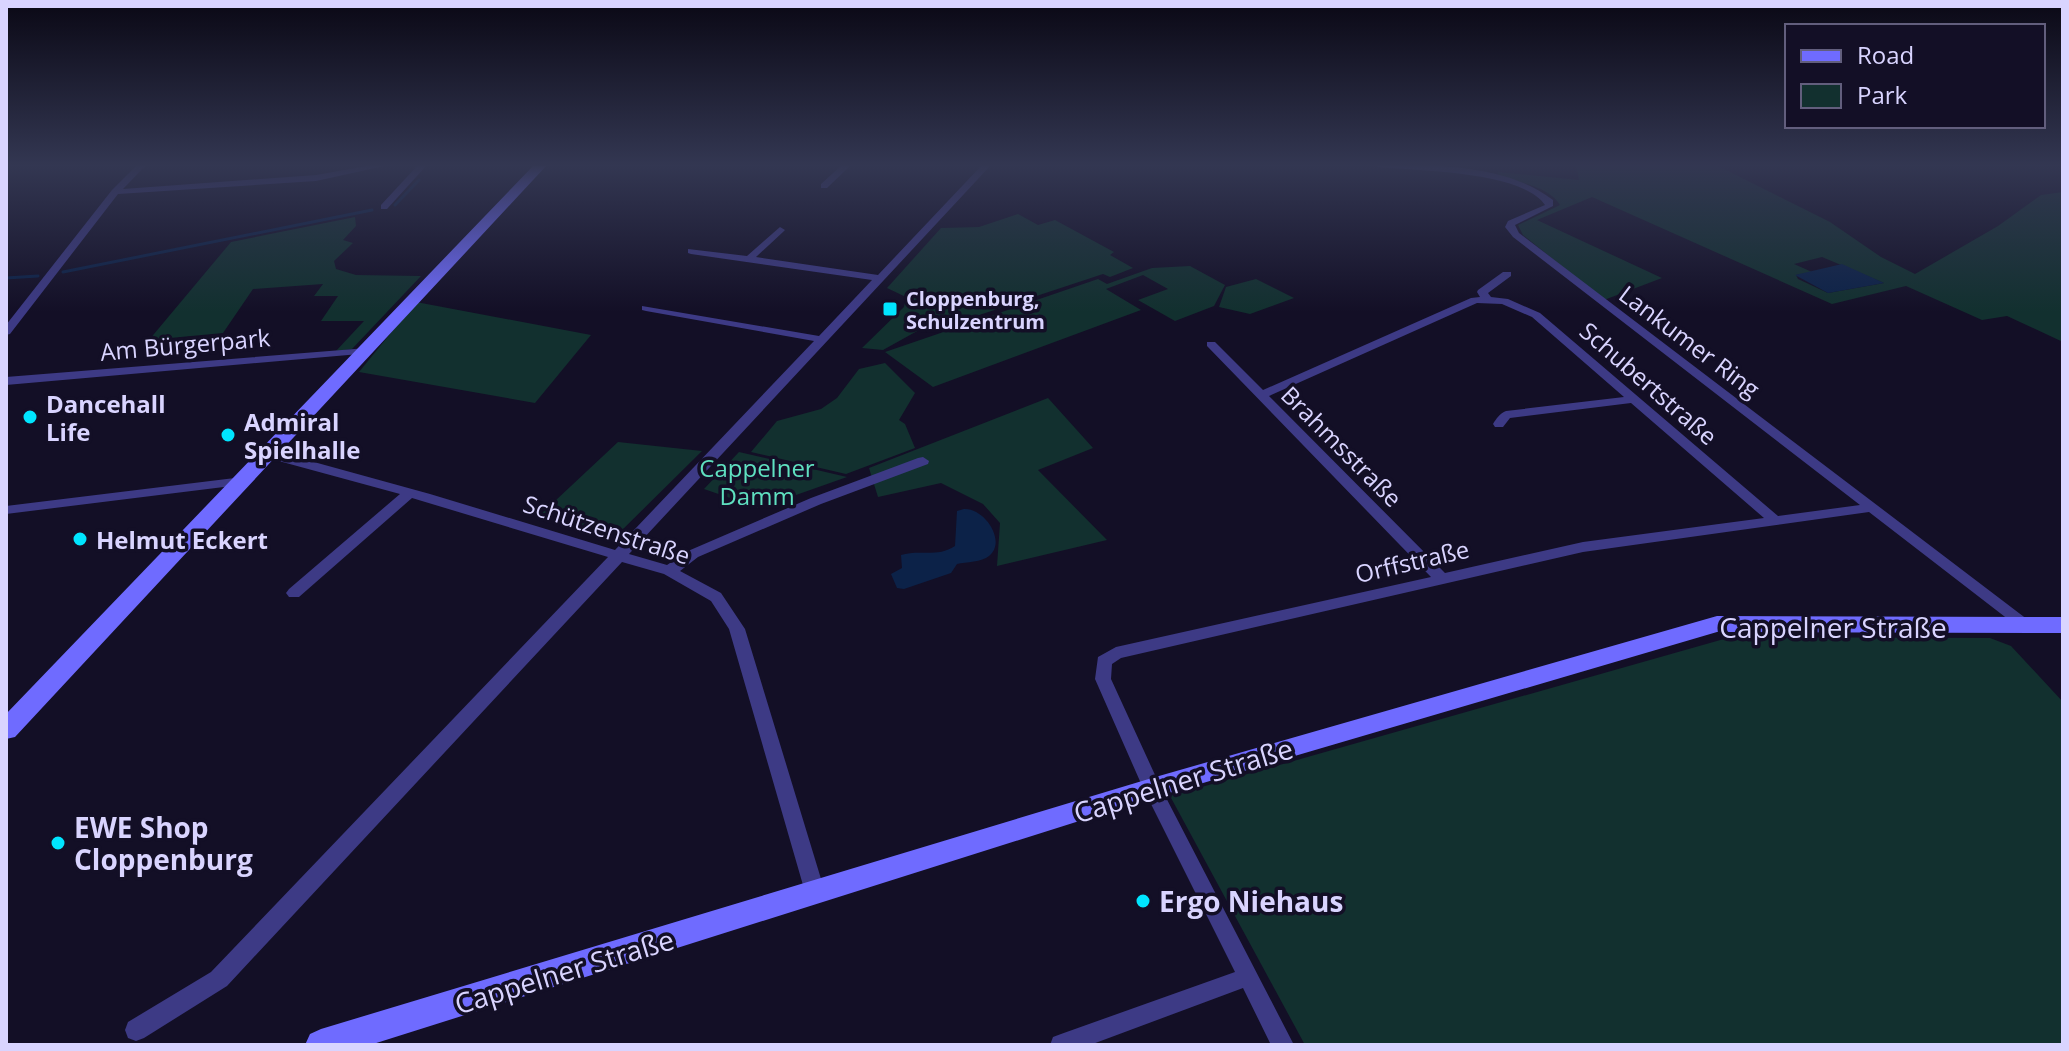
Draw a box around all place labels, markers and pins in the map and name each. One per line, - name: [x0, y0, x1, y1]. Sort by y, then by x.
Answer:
- place label: Cloppenburg, Schulzentrum: [906, 285, 1045, 335]
- marker: Cloppenburg, Schulzentrum: [881, 300, 899, 318]
- place label: Dancehall Life: [46, 387, 165, 448]
- place label: Admiral Spielhalle: [244, 405, 360, 466]
- marker: Dancehall Life: [21, 408, 39, 426]
- marker: Admiral Spielhalle: [219, 426, 237, 444]
- place label: Helmut Eckert: [96, 523, 268, 556]
- marker: Helmut Eckert: [71, 530, 89, 548]
- place label: EWE Shop Cloppenburg: [74, 808, 253, 878]
- marker: EWE Shop Cloppenburg: [49, 834, 67, 852]
- place label: Ergo Niehaus: [1159, 882, 1343, 920]
- marker: Ergo Niehaus: [1134, 892, 1152, 910]

